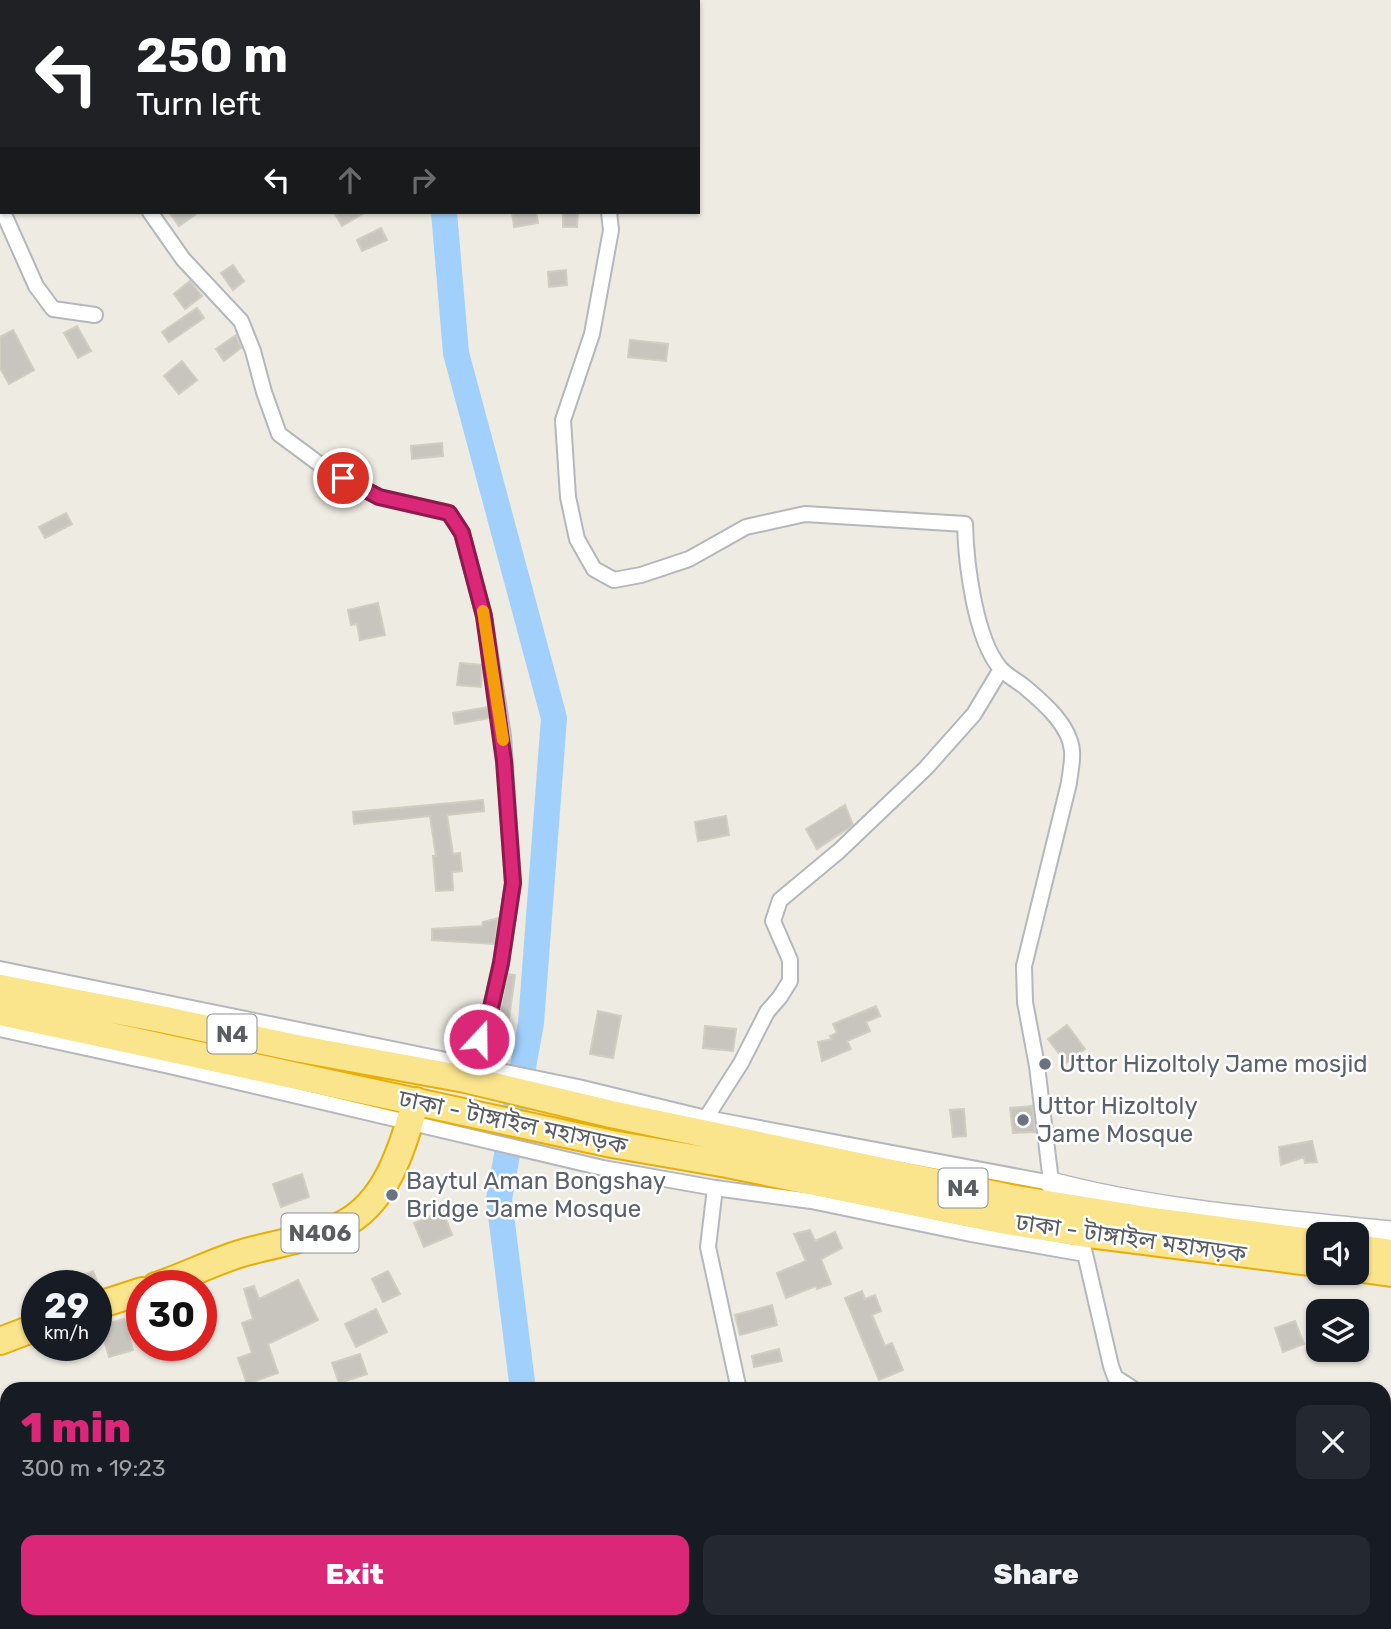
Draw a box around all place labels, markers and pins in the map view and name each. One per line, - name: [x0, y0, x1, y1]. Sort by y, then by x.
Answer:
- pin: [313, 448, 373, 508]
- place label: Uttor Hizoltoly Jame mosjid: [1059, 1050, 1367, 1078]
- marker: Uttor Hizoltoly Jame mosjid: [1037, 1056, 1053, 1072]
- place label: Uttor Hizoltoly Jame Mosque: [1037, 1092, 1198, 1148]
- marker: Uttor Hizoltoly Jame Mosque: [1015, 1112, 1031, 1128]
- place label: Baytul Aman Bongshay Bridge Jame Mosque: [406, 1167, 666, 1223]
- marker: Baytul Aman Bongshay Bridge Jame Mosque: [384, 1187, 400, 1203]

